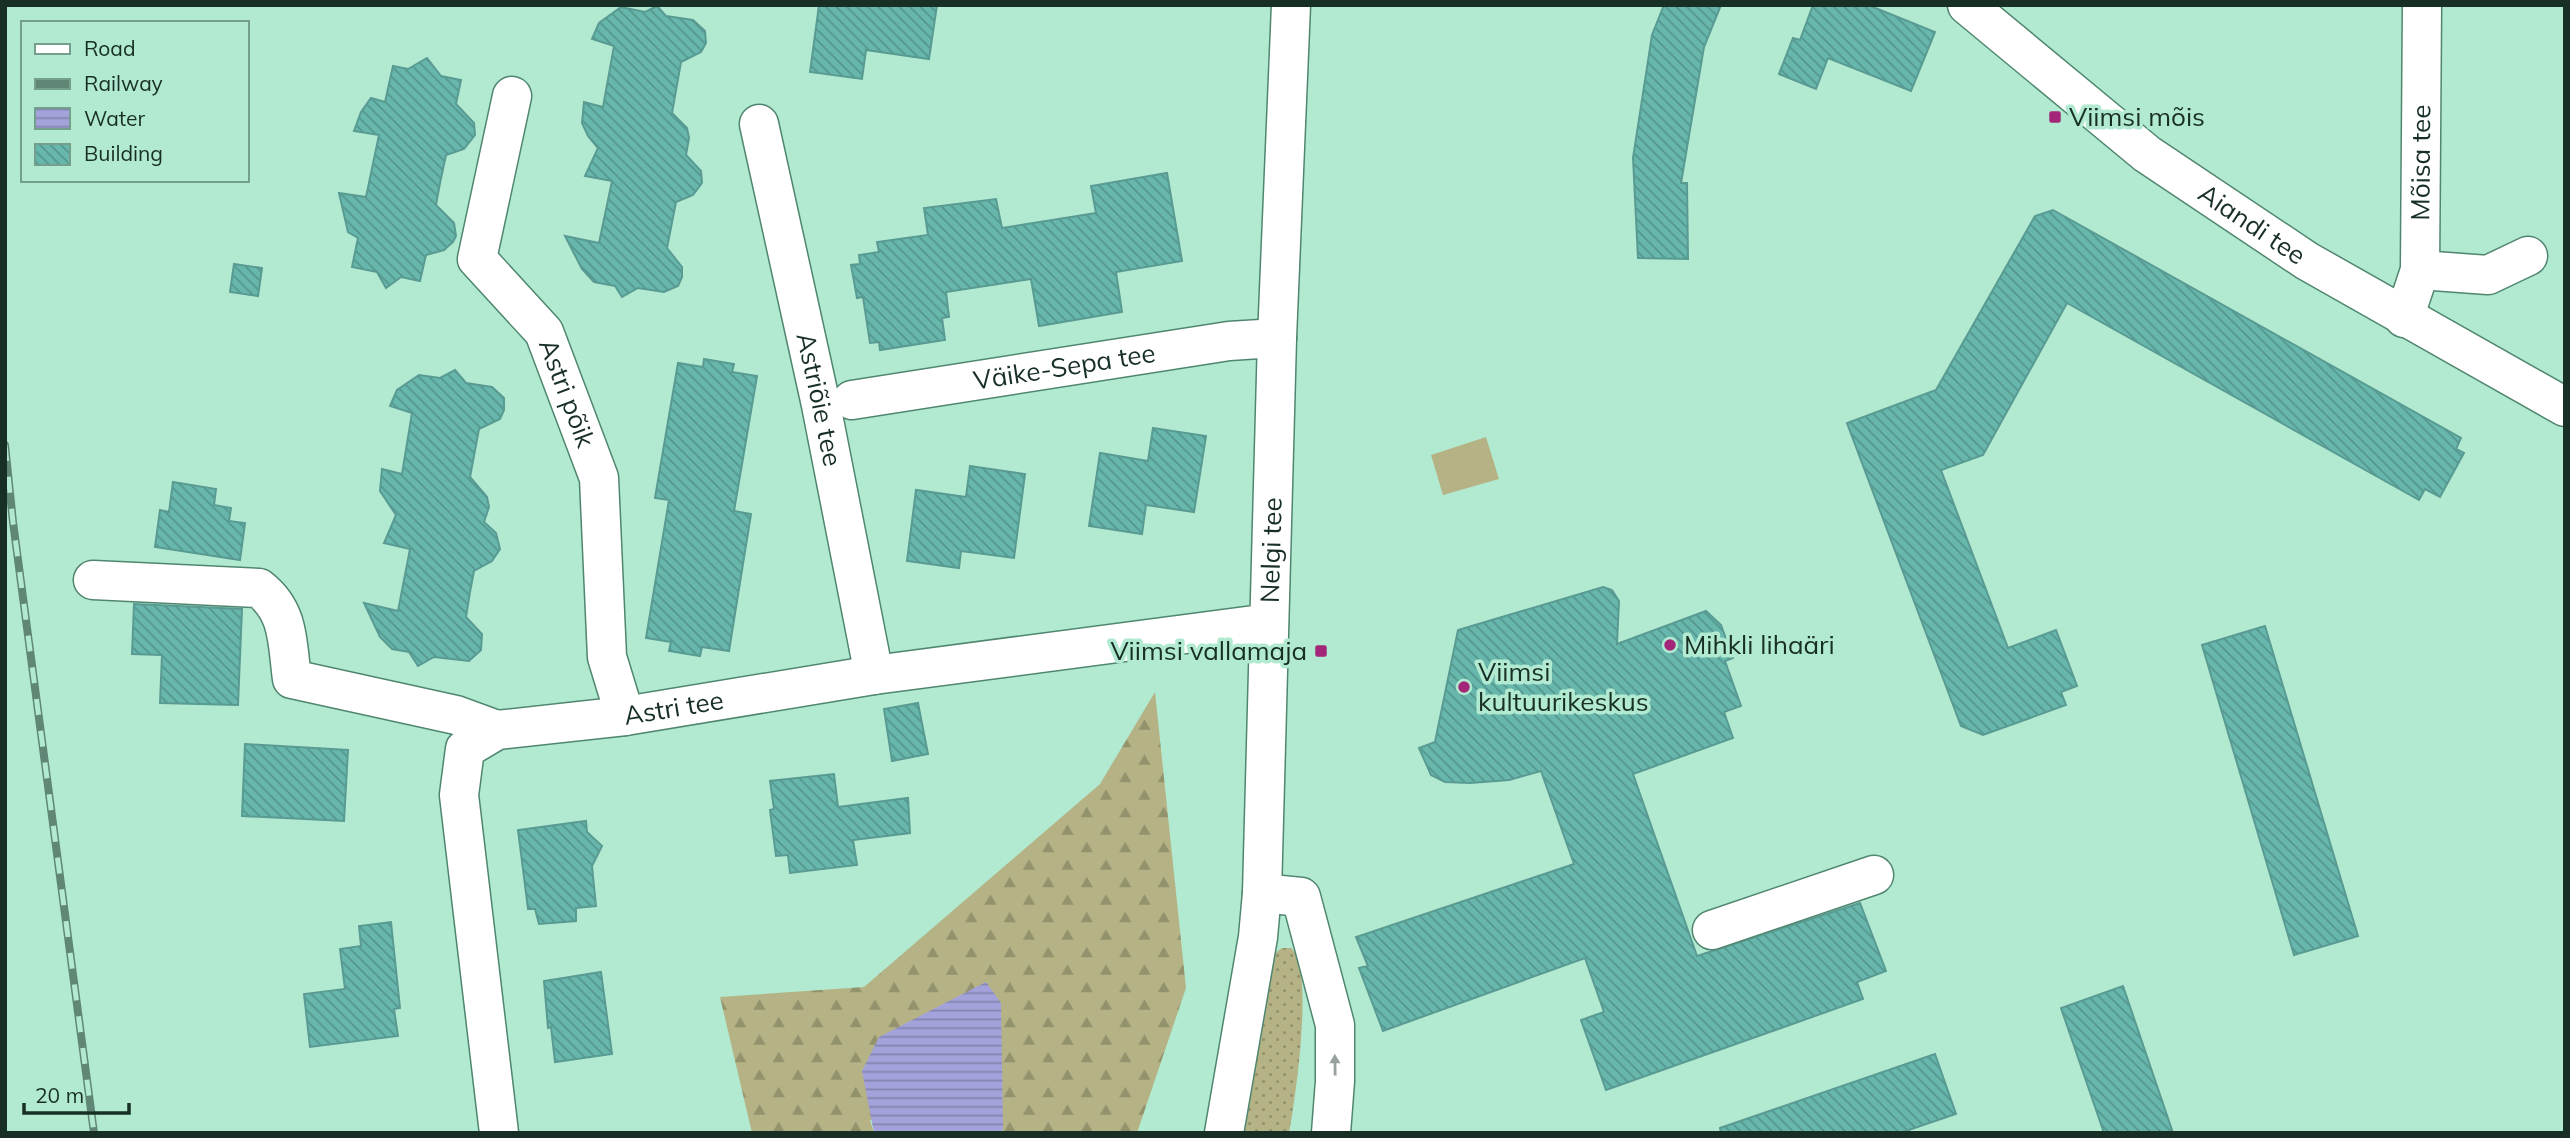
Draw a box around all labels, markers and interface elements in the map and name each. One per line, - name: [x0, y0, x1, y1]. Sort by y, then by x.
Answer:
- legend: [21, 21, 248, 182]
- text: Road: [84, 35, 135, 61]
- text: Railway: [84, 70, 163, 96]
- place label: Viimsi mõis: [2069, 100, 2205, 133]
- street label: Mõisa tee: [2403, 104, 2437, 221]
- text: Water: [84, 105, 145, 131]
- marker: Viimsi mõis: [2047, 109, 2063, 125]
- text: Building: [84, 140, 163, 166]
- street label: Aiandi tee: [2192, 176, 2312, 271]
- street label: Astriõie tee: [790, 329, 850, 469]
- street label: Astri põik: [532, 334, 603, 452]
- street label: Väike-Sepa tee: [971, 336, 1158, 397]
- street label: Nelgi tee: [1253, 497, 1289, 604]
- place label: Mihkli lihaäri: [1684, 628, 1835, 661]
- place label: Viimsi vallamaja: [1110, 634, 1307, 667]
- marker: Mihkli lihaäri: [1662, 637, 1678, 653]
- marker: Viimsi vallamaja: [1313, 643, 1329, 659]
- place label: Viimsi kultuurikeskus: [1478, 655, 1649, 718]
- marker: Viimsi kultuurikeskus: [1456, 679, 1472, 695]
- street label: Astri tee: [621, 683, 726, 732]
- one-way arrow: [1329, 1053, 1341, 1075]
- scale bar: [24, 1072, 130, 1116]
- text: 20 m: [35, 1082, 84, 1108]

